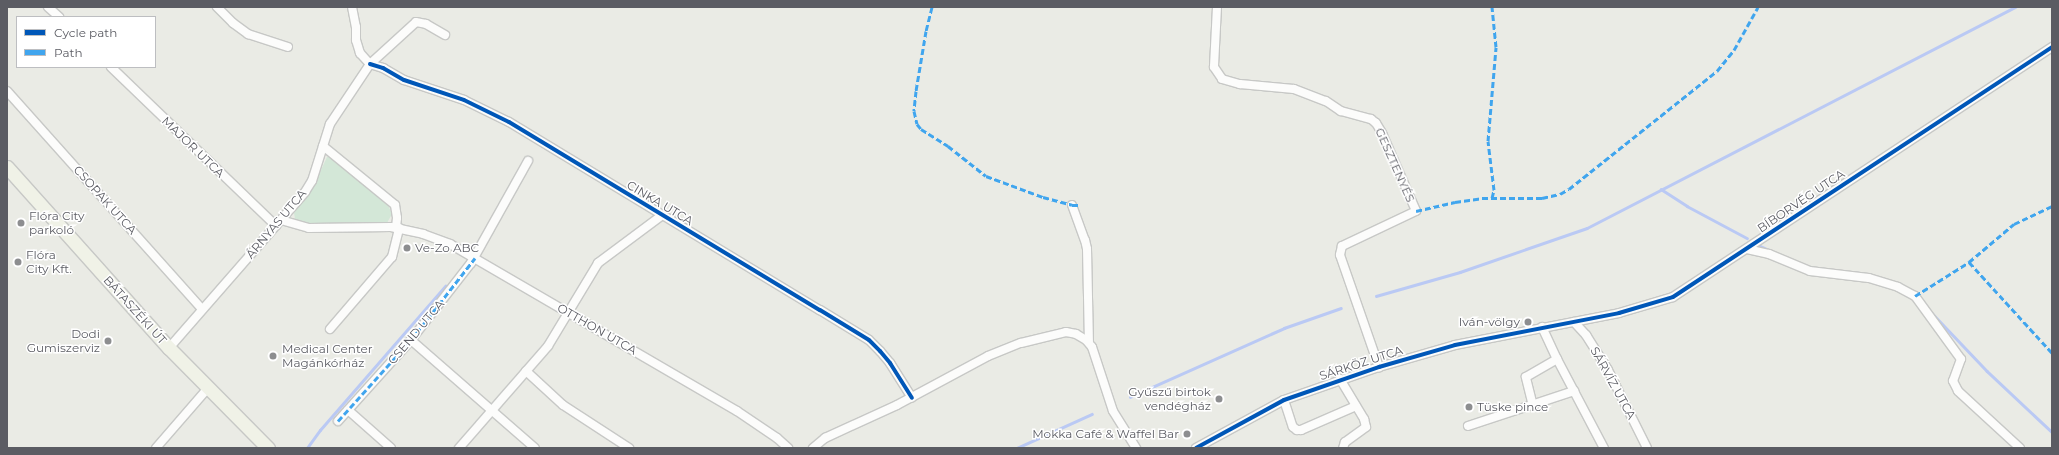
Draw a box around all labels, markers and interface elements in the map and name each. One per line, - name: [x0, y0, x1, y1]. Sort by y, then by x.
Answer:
- legend: [16, 16, 156, 68]
- text: Cycle path: [54, 25, 117, 40]
- text: Path: [54, 45, 83, 60]
- street label: MAJOR UTCA: [159, 114, 227, 180]
- street label: GESZTENYÉS: [1372, 126, 1418, 204]
- street label: CSOPAK UTCA: [70, 163, 140, 237]
- street label: BÍBORVÉG UTCA: [1755, 166, 1847, 236]
- street label: CINKA UTCA: [624, 178, 696, 228]
- street label: ÁRNYAS UTCA: [243, 186, 309, 262]
- place label: Flóra City parkoló: [29, 209, 84, 237]
- marker: Flóra City parkoló: [16, 218, 26, 228]
- place label: Ve-Zo ABC: [415, 241, 479, 255]
- marker: Ve-Zo ABC: [402, 243, 412, 253]
- place label: Flóra City Kft.: [26, 248, 72, 276]
- marker: Flóra City Kft.: [13, 257, 23, 267]
- street label: BÁTASZÉKI ÚT: [101, 273, 169, 347]
- street label: CSEND UTCA: [385, 297, 447, 367]
- street label: OTTHON UTCA: [555, 300, 639, 358]
- place label: Iván-völgy: [1459, 315, 1520, 329]
- marker: Iván-völgy: [1523, 317, 1533, 327]
- place label: Dodi Gumiszerviz: [27, 327, 100, 355]
- marker: Dodi Gumiszerviz: [103, 336, 113, 346]
- place label: Medical Center Magánkórház: [282, 342, 373, 370]
- street label: SÁRKÖZ UTCA: [1318, 343, 1404, 383]
- street label: SÁRVÍZ UTCA: [1587, 344, 1639, 422]
- marker: Medical Center Magánkórház: [267, 350, 279, 362]
- place label: Gyűszű birtok vendégház: [1128, 385, 1211, 413]
- marker: Gyűszű birtok vendégház: [1214, 394, 1224, 404]
- place label: Tüske pince: [1477, 400, 1548, 414]
- marker: Tüske pince: [1464, 402, 1474, 412]
- place label: Mokka Café & Waffel Bar: [1032, 427, 1179, 441]
- marker: Mokka Café & Waffel Bar: [1182, 429, 1192, 439]

